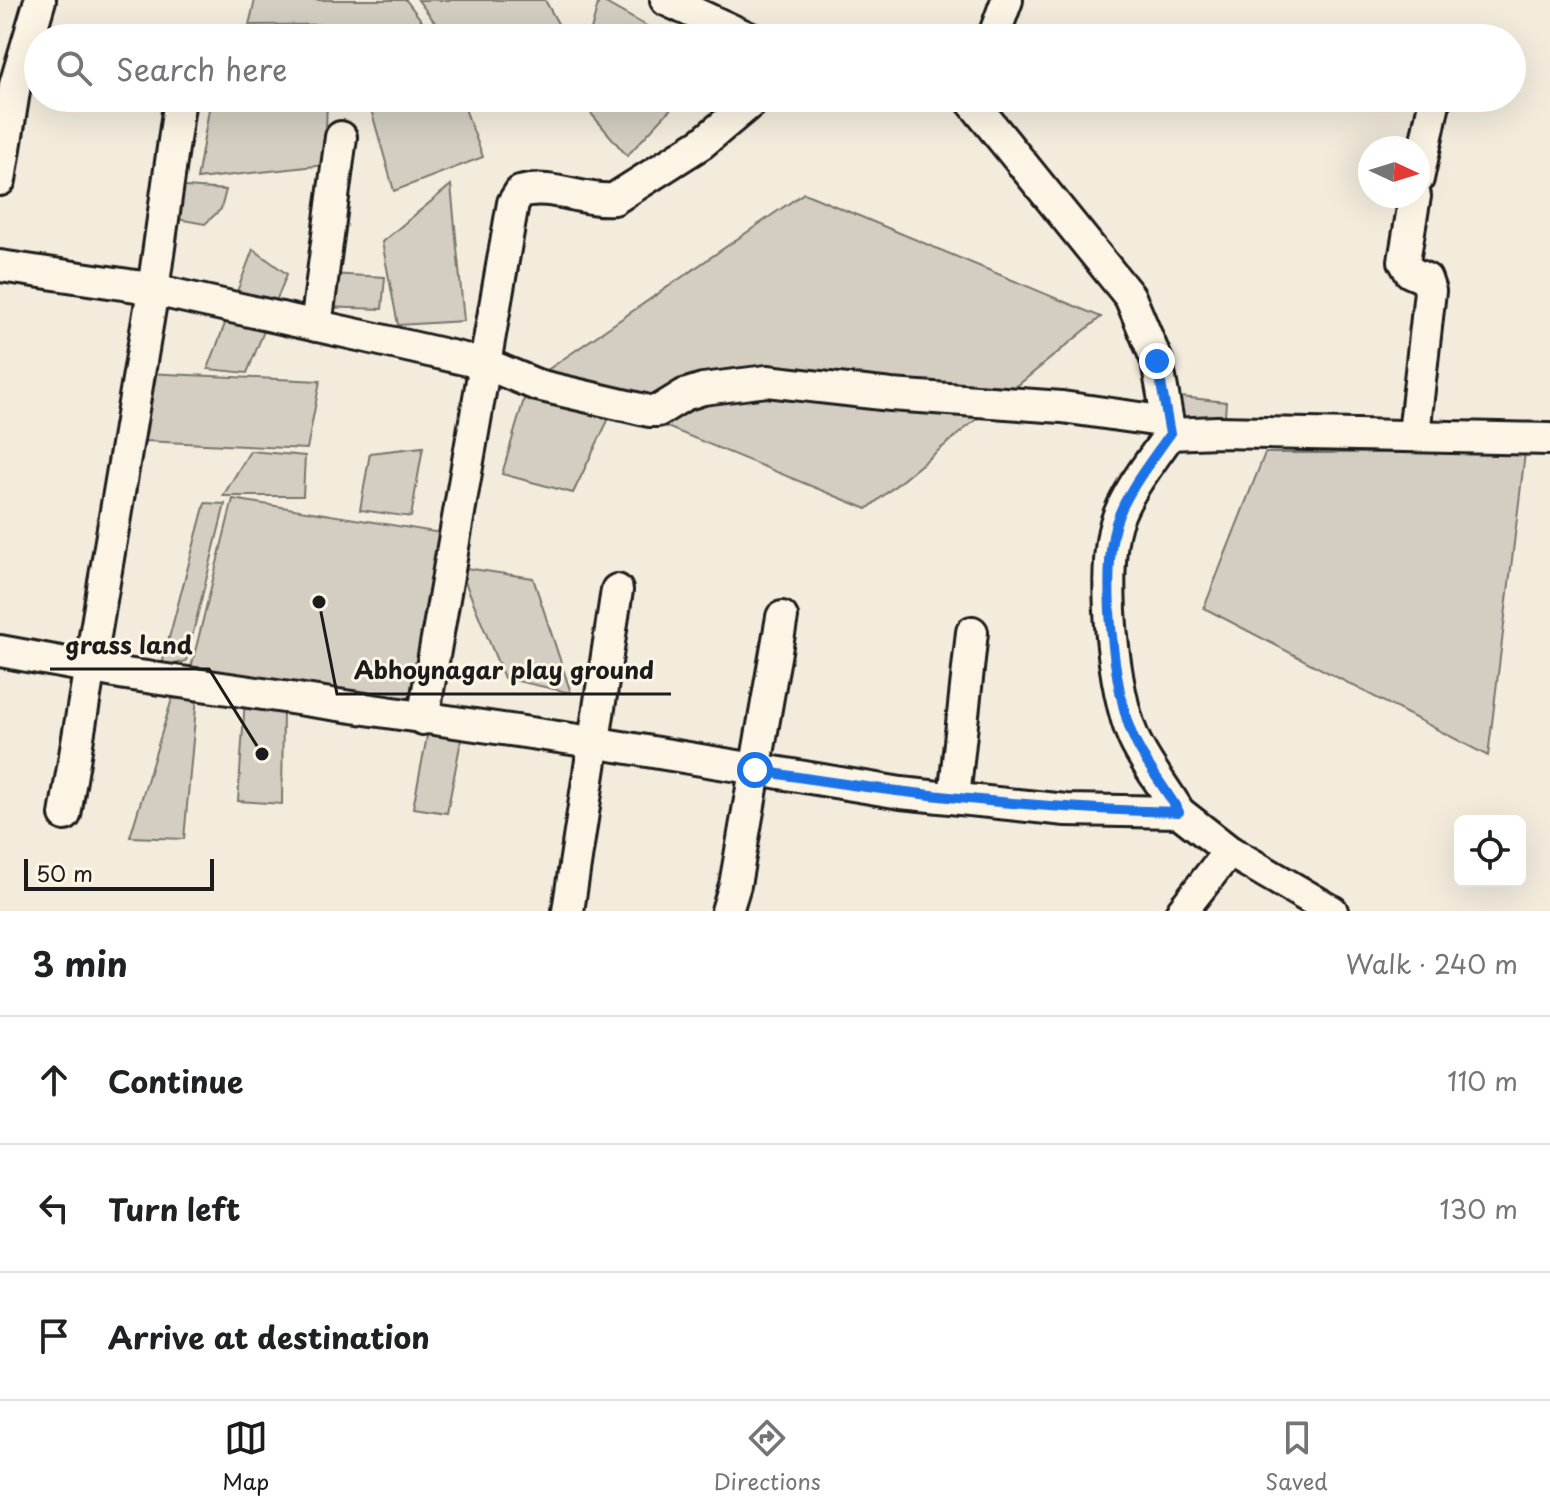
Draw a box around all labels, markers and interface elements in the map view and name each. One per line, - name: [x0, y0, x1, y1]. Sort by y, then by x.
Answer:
- search box: [24, 24, 1526, 112]
- icon: search: [52, 46, 96, 90]
- text: Search here: [116, 46, 288, 91]
- north arrow: [1358, 136, 1430, 208]
- route end: [1139, 343, 1175, 379]
- callout: grass land: [50, 621, 209, 669]
- text: grass land: [65, 626, 193, 662]
- callout: Abhoynagar play ground: [337, 646, 671, 694]
- text: Abhoynagar play ground: [354, 651, 654, 687]
- route start: [737, 752, 773, 788]
- map controls: [1454, 815, 1526, 887]
- button: locate: [1454, 815, 1526, 887]
- scale bar: [24, 855, 214, 891]
- text: 50 m: [36, 856, 93, 889]
- text: 3 min: [32, 937, 128, 989]
- text: Walk · 240 m: [1346, 944, 1518, 983]
- icon: ahead: [32, 1058, 76, 1102]
- text: Continue: [108, 1058, 243, 1103]
- text: 110 m: [1447, 1061, 1518, 1100]
- icon: left: [32, 1186, 76, 1230]
- text: Turn left: [108, 1186, 240, 1231]
- text: 130 m: [1439, 1189, 1518, 1228]
- icon: arrive: [32, 1314, 76, 1358]
- text: Arrive at destination: [108, 1314, 430, 1359]
- tab: Map: [222, 1416, 269, 1497]
- tab: Directions: [714, 1416, 821, 1497]
- tab: Saved: [1265, 1416, 1328, 1497]

